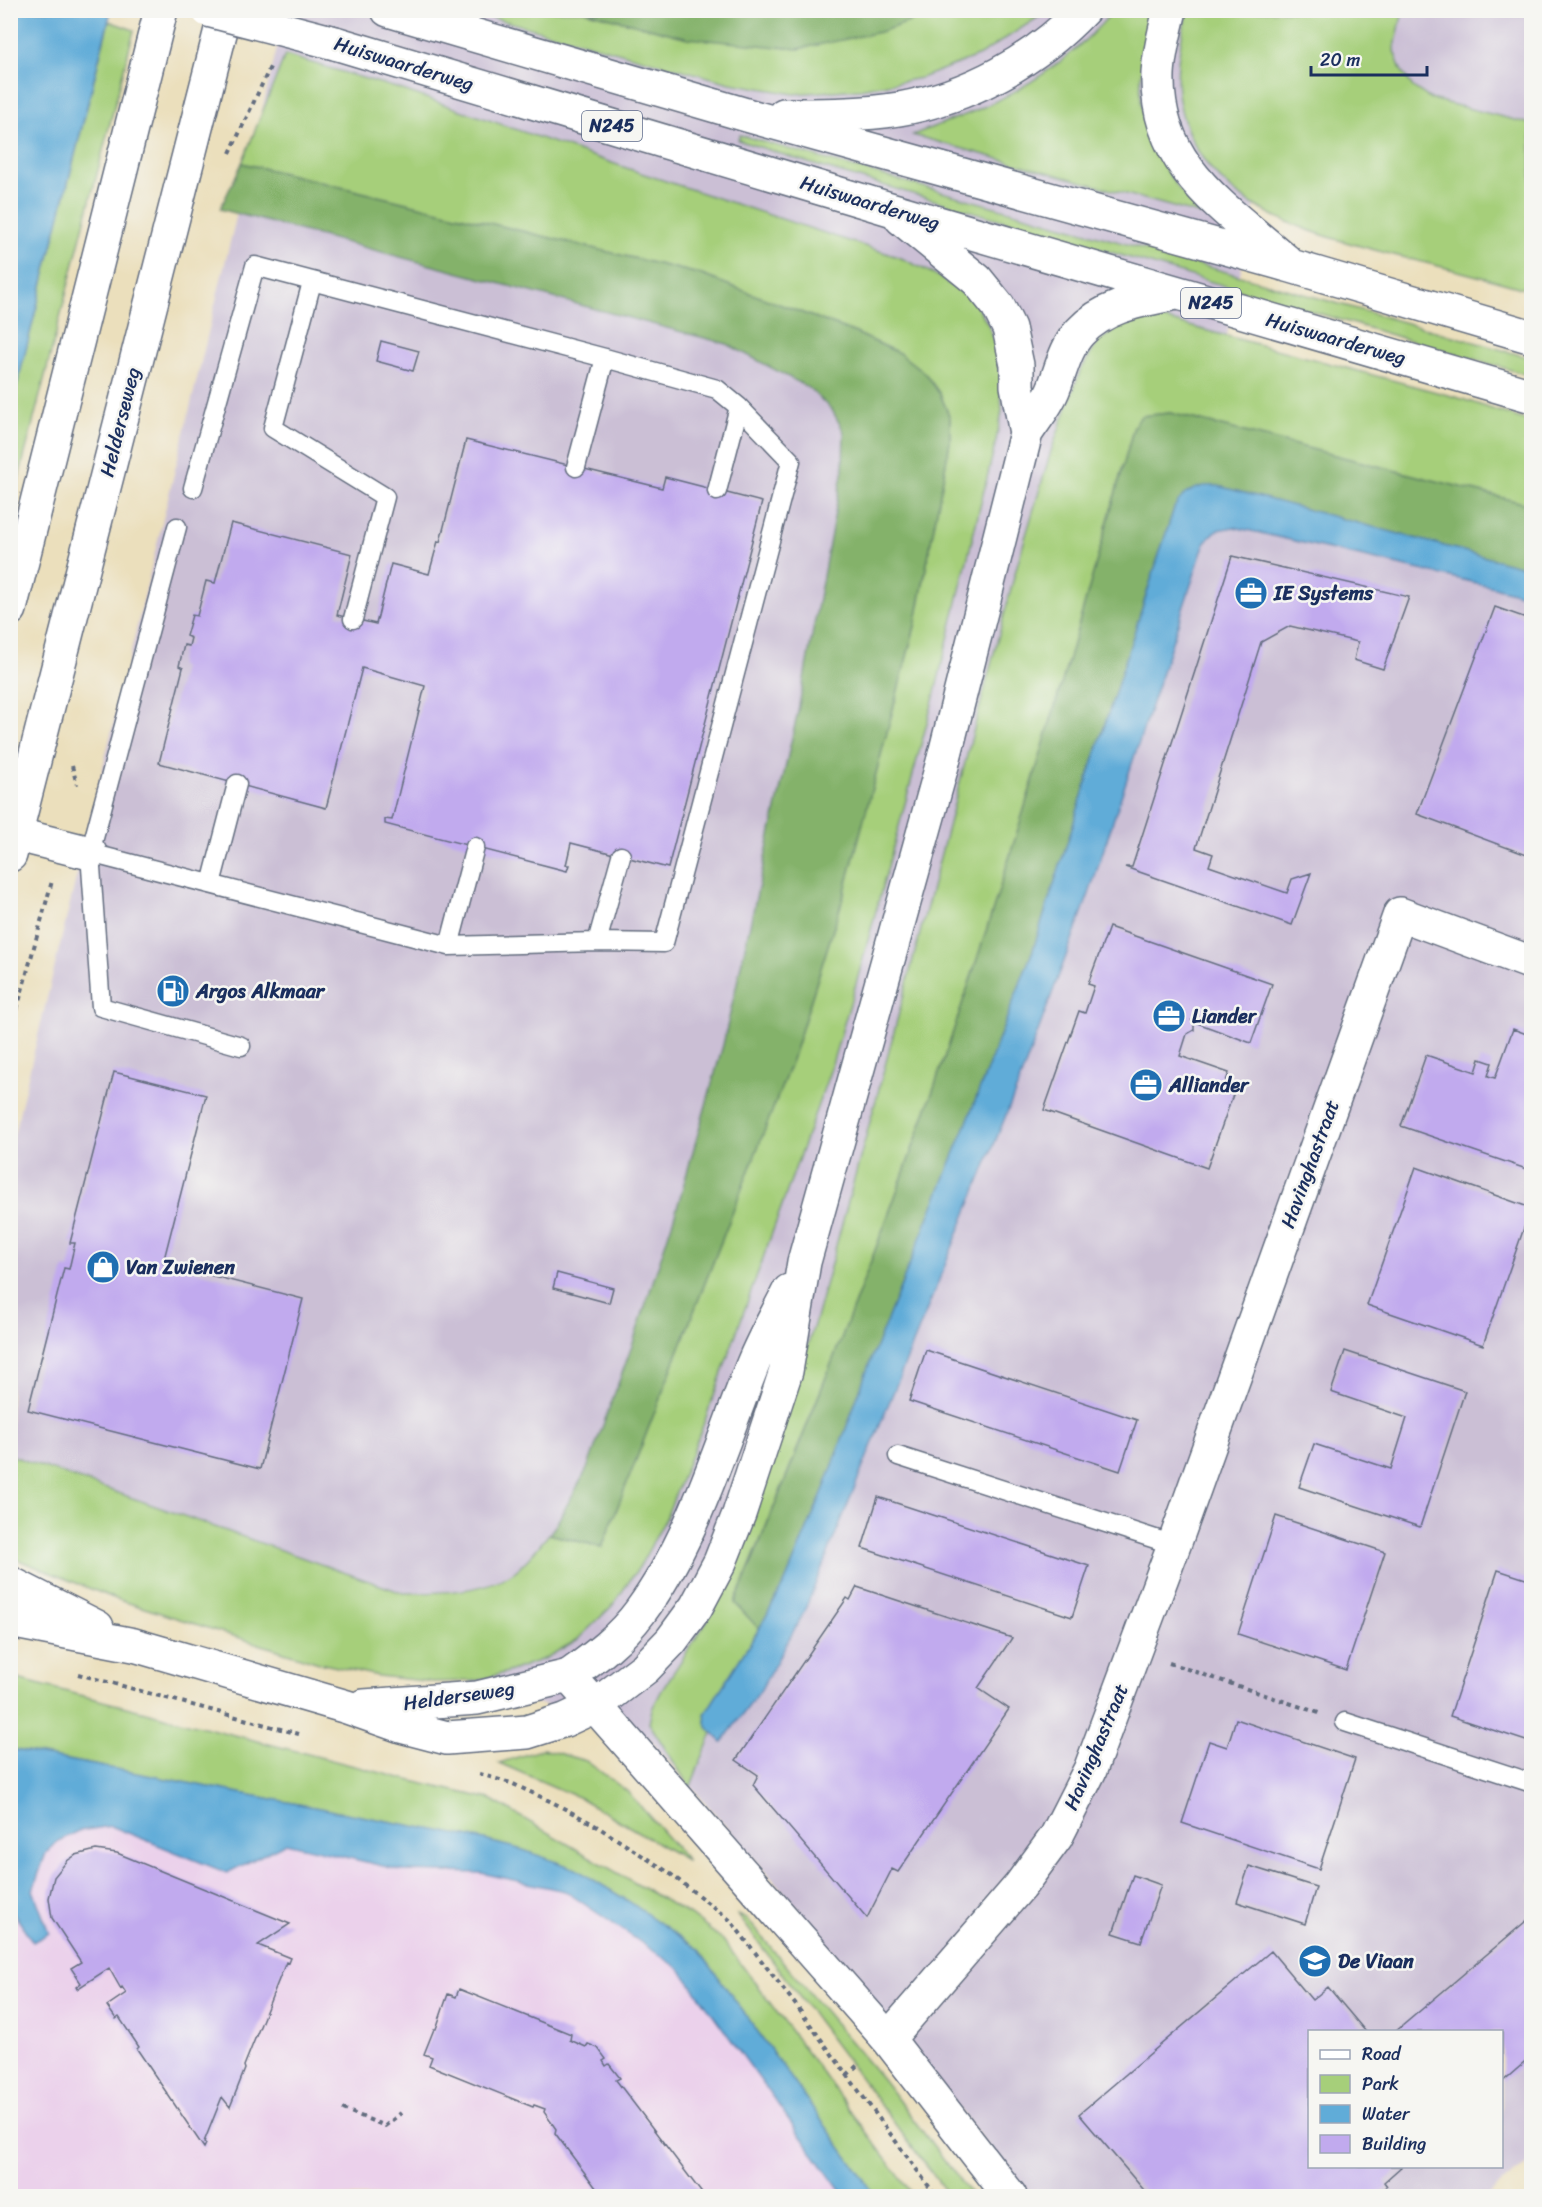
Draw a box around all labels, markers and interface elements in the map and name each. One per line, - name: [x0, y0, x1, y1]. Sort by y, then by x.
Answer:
- street label: Huiswaarderweg: [330, 26, 478, 102]
- scale bar: [1311, 39, 1426, 77]
- text: 20 m: [1320, 44, 1360, 76]
- road number: N245: [582, 111, 642, 141]
- street label: Huiswaarderweg: [796, 165, 944, 241]
- road number: N245: [1181, 288, 1241, 318]
- street label: Huiswaarderweg: [1262, 302, 1410, 376]
- street label: Helderseweg: [89, 363, 151, 481]
- office icon: IE Systems: [1233, 575, 1269, 611]
- place label: IE Systems: [1273, 576, 1374, 611]
- fuel station icon: Argos Alkmaar: [155, 973, 191, 1009]
- place label: Argos Alkmaar: [195, 974, 326, 1009]
- office icon: Liander: [1151, 998, 1187, 1034]
- place label: Liander: [1192, 999, 1258, 1034]
- office icon: Alliander: [1128, 1067, 1164, 1103]
- place label: Alliander: [1168, 1068, 1250, 1103]
- street label: Havinghastraat: [1271, 1094, 1350, 1233]
- shop icon: Van Zwienen: [85, 1249, 121, 1285]
- place label: Van Zwienen: [126, 1250, 235, 1285]
- street label: Helderseweg: [401, 1671, 517, 1721]
- street label: Havinghastraat: [1054, 1678, 1139, 1816]
- school or university icon: De Viaan: [1297, 1943, 1333, 1979]
- place label: De Viaan: [1338, 1944, 1414, 1979]
- legend: [1308, 2030, 1503, 2168]
- text: Road: [1362, 2038, 1402, 2070]
- text: Park: [1362, 2068, 1399, 2100]
- text: Water: [1362, 2098, 1411, 2130]
- text: Building: [1362, 2128, 1426, 2160]

